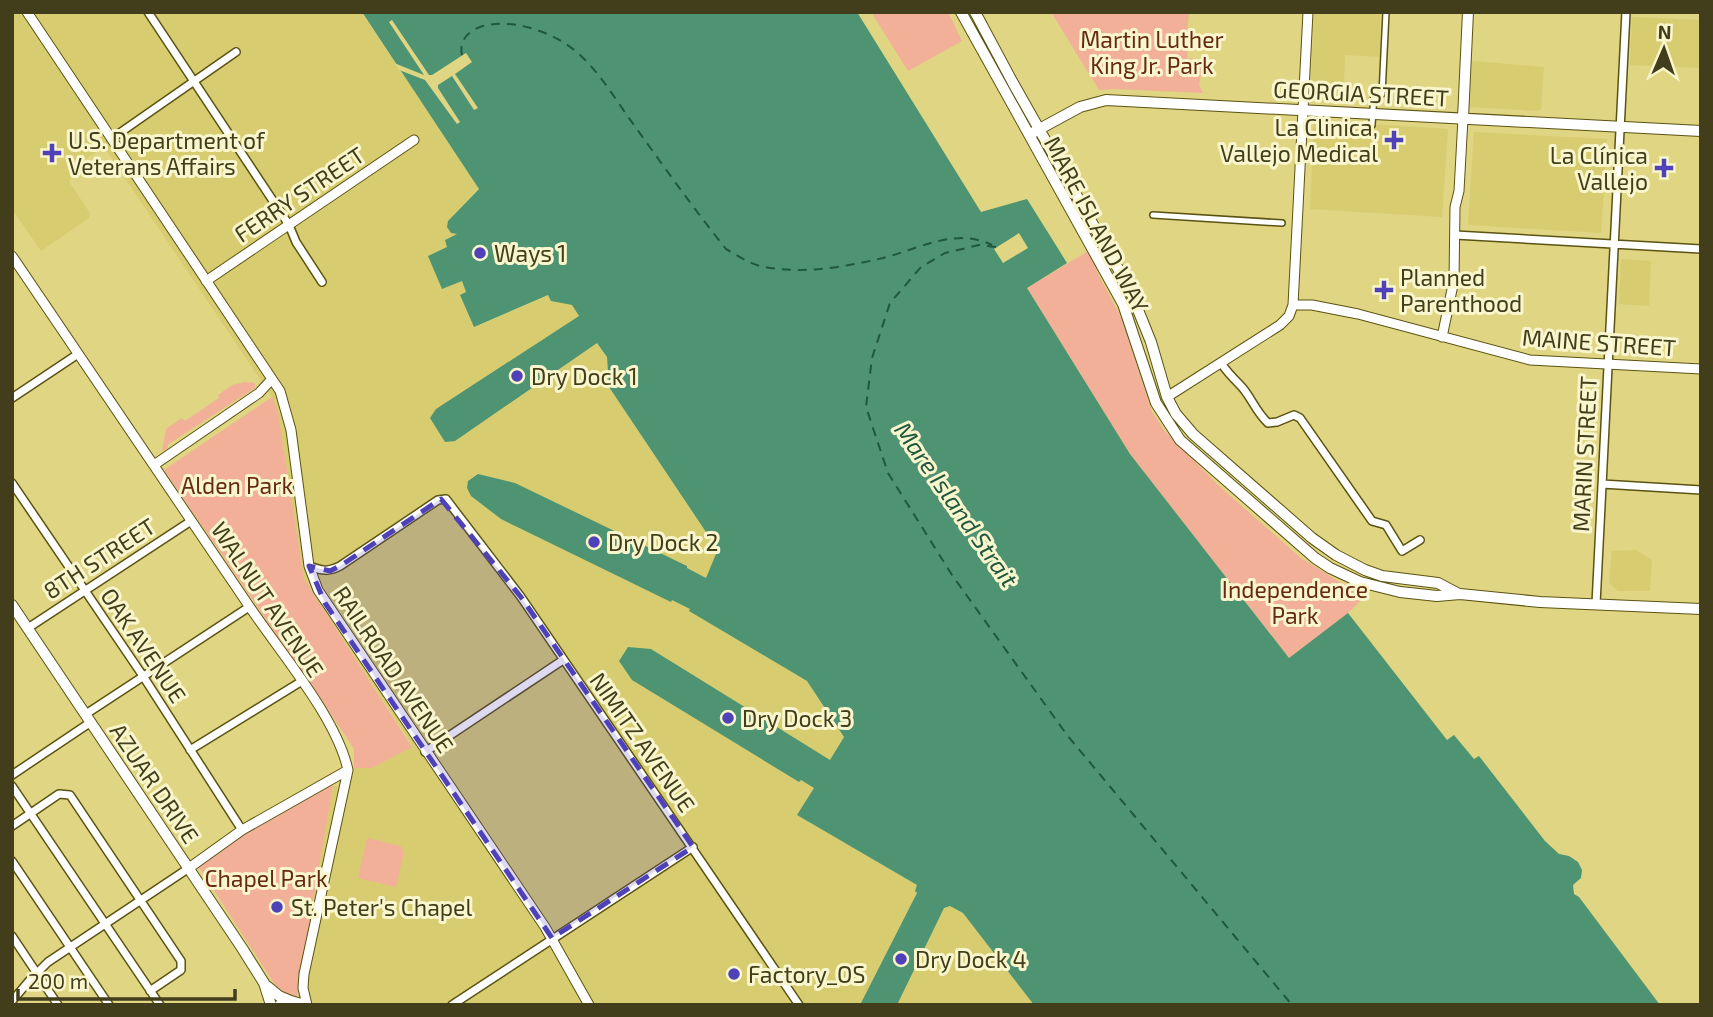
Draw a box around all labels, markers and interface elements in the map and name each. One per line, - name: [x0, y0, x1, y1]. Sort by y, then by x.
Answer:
- north arrow: [1629, 14, 1699, 84]
- text: N: [1657, 20, 1672, 43]
- park label: Martin Luther King Jr. Park: [1080, 25, 1224, 79]
- street label: GEORGIA STREET: [1273, 74, 1449, 112]
- place label: La Clinica, Vallejo Medical: [1220, 113, 1378, 167]
- place label: U.S. Department of Veterans Affairs: [68, 126, 266, 180]
- marker: La Clinica, Vallejo Medical: [1384, 130, 1404, 150]
- street label: MARE ISLAND WAY: [1039, 131, 1155, 317]
- street label: FERRY STREET: [229, 140, 369, 248]
- place label: La Clínica Vallejo: [1550, 141, 1648, 195]
- marker: U.S. Department of Veterans Affairs: [42, 143, 62, 163]
- marker: La Clínica Vallejo: [1654, 158, 1674, 178]
- place label: Ways 1: [494, 239, 566, 267]
- marker: Ways 1: [472, 245, 488, 261]
- place label: Planned Parenthood: [1400, 263, 1522, 317]
- marker: Planned Parenthood: [1374, 280, 1394, 300]
- street label: MAINE STREET: [1521, 323, 1677, 361]
- place label: Dry Dock 1: [531, 362, 638, 390]
- marker: Dry Dock 1: [509, 368, 525, 384]
- street label: MARIN STREET: [1566, 376, 1602, 532]
- water label: Mare Island Strait: [889, 416, 1025, 593]
- park label: Alden Park: [181, 471, 293, 499]
- street label: 8TH STREET: [38, 512, 160, 604]
- street label: WALNUT AVENUE: [206, 516, 330, 682]
- place label: Dry Dock 2: [608, 528, 718, 556]
- marker: Dry Dock 2: [586, 534, 602, 550]
- park label: Independence Park: [1222, 575, 1368, 629]
- street label: RAILROAD AVENUE: [328, 580, 460, 758]
- street label: OAK AVENUE: [95, 582, 193, 708]
- street label: NIMITZ AVENUE: [584, 667, 702, 817]
- place label: Dry Dock 3: [742, 704, 852, 732]
- marker: Dry Dock 3: [720, 710, 736, 726]
- street label: AZUAR DRIVE: [105, 718, 205, 848]
- park label: Chapel Park: [204, 864, 328, 892]
- place label: St. Peter's Chapel: [291, 893, 472, 921]
- marker: St. Peter's Chapel: [269, 899, 285, 915]
- place label: Dry Dock 4: [915, 945, 1027, 973]
- marker: Dry Dock 4: [893, 951, 909, 967]
- scale bar: [18, 958, 234, 1002]
- place label: Factory_OS: [748, 960, 865, 988]
- marker: Factory_OS: [726, 966, 742, 982]
- text: 200 m: [28, 968, 88, 993]

